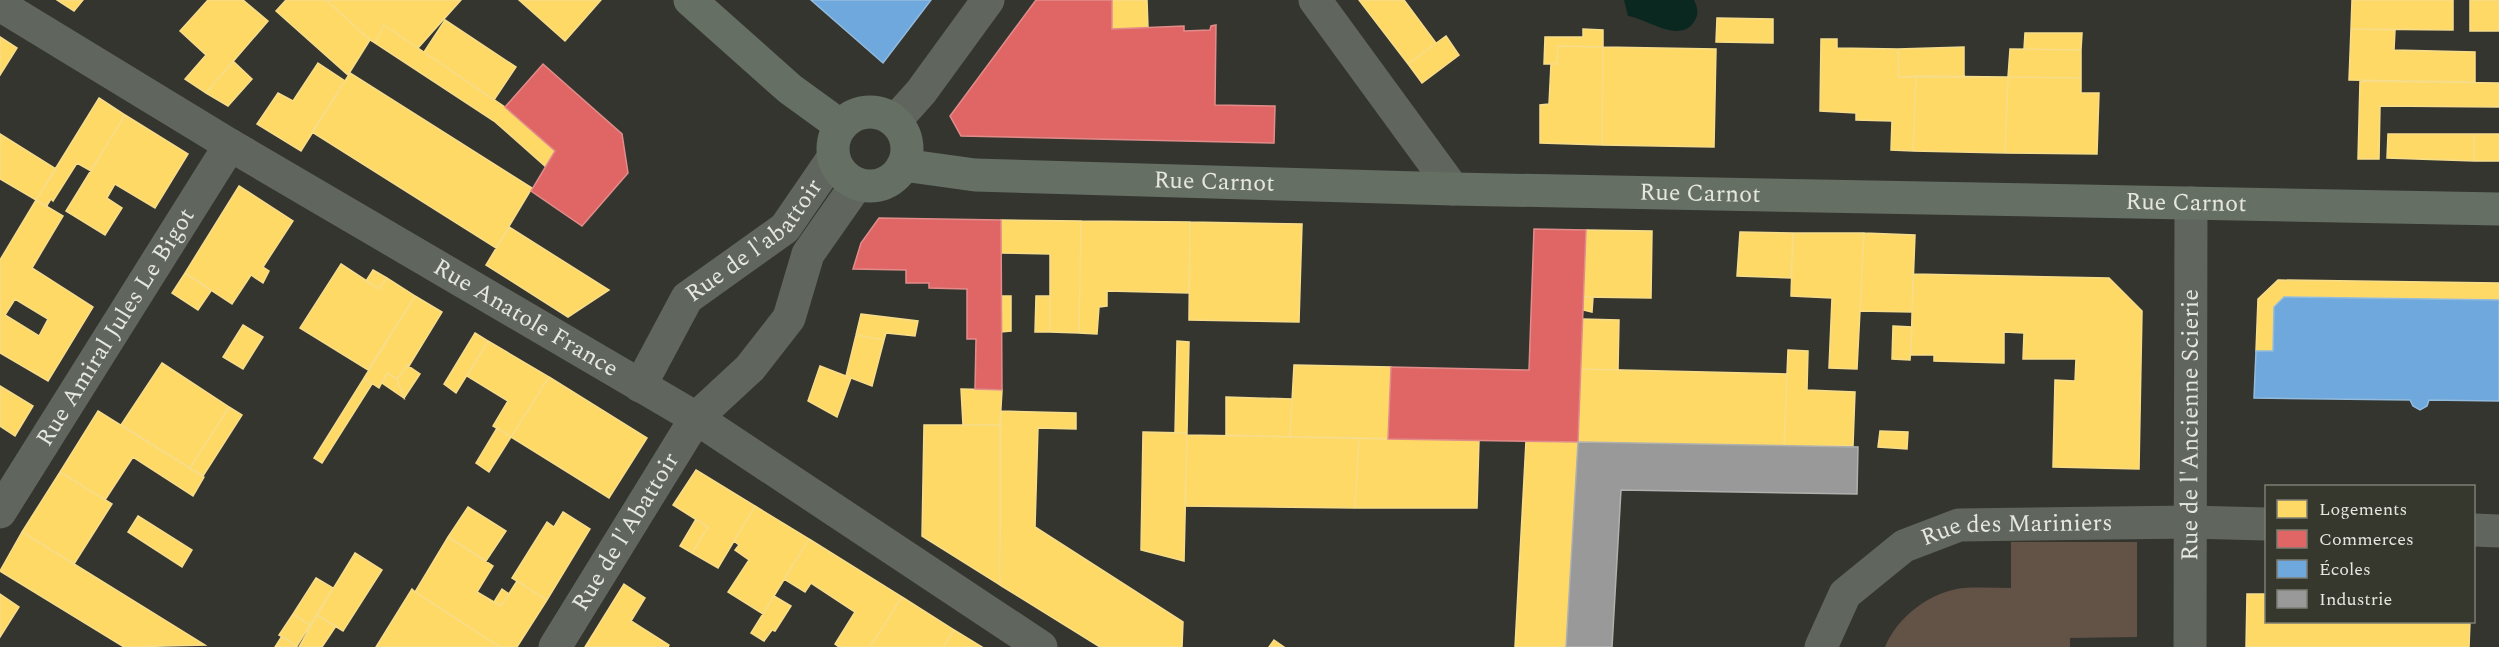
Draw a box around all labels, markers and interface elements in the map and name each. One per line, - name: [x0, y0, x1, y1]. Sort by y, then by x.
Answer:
- street label: Rue Carnot: [1153, 162, 1275, 202]
- street label: Rue de l'abattoir: [678, 171, 832, 312]
- street label: Rue Carnot: [1639, 175, 1761, 213]
- street label: Rue Carnot: [2125, 184, 2247, 222]
- street label: Rue Amiral Jules Le Bigot: [27, 201, 204, 454]
- street label: Rue Anatole France: [426, 250, 625, 387]
- street label: Rue de l'Ancienne Scierie: [2172, 289, 2209, 561]
- street label: Rue de l'Abattoir: [563, 446, 689, 619]
- legend: [2265, 485, 2475, 623]
- text: Logements: [2319, 496, 2407, 523]
- street label: Rue des Mariniers: [1916, 505, 2113, 556]
- text: Commerces: [2319, 526, 2414, 553]
- text: Écoles: [2319, 556, 2371, 583]
- text: Industrie: [2319, 586, 2392, 613]

